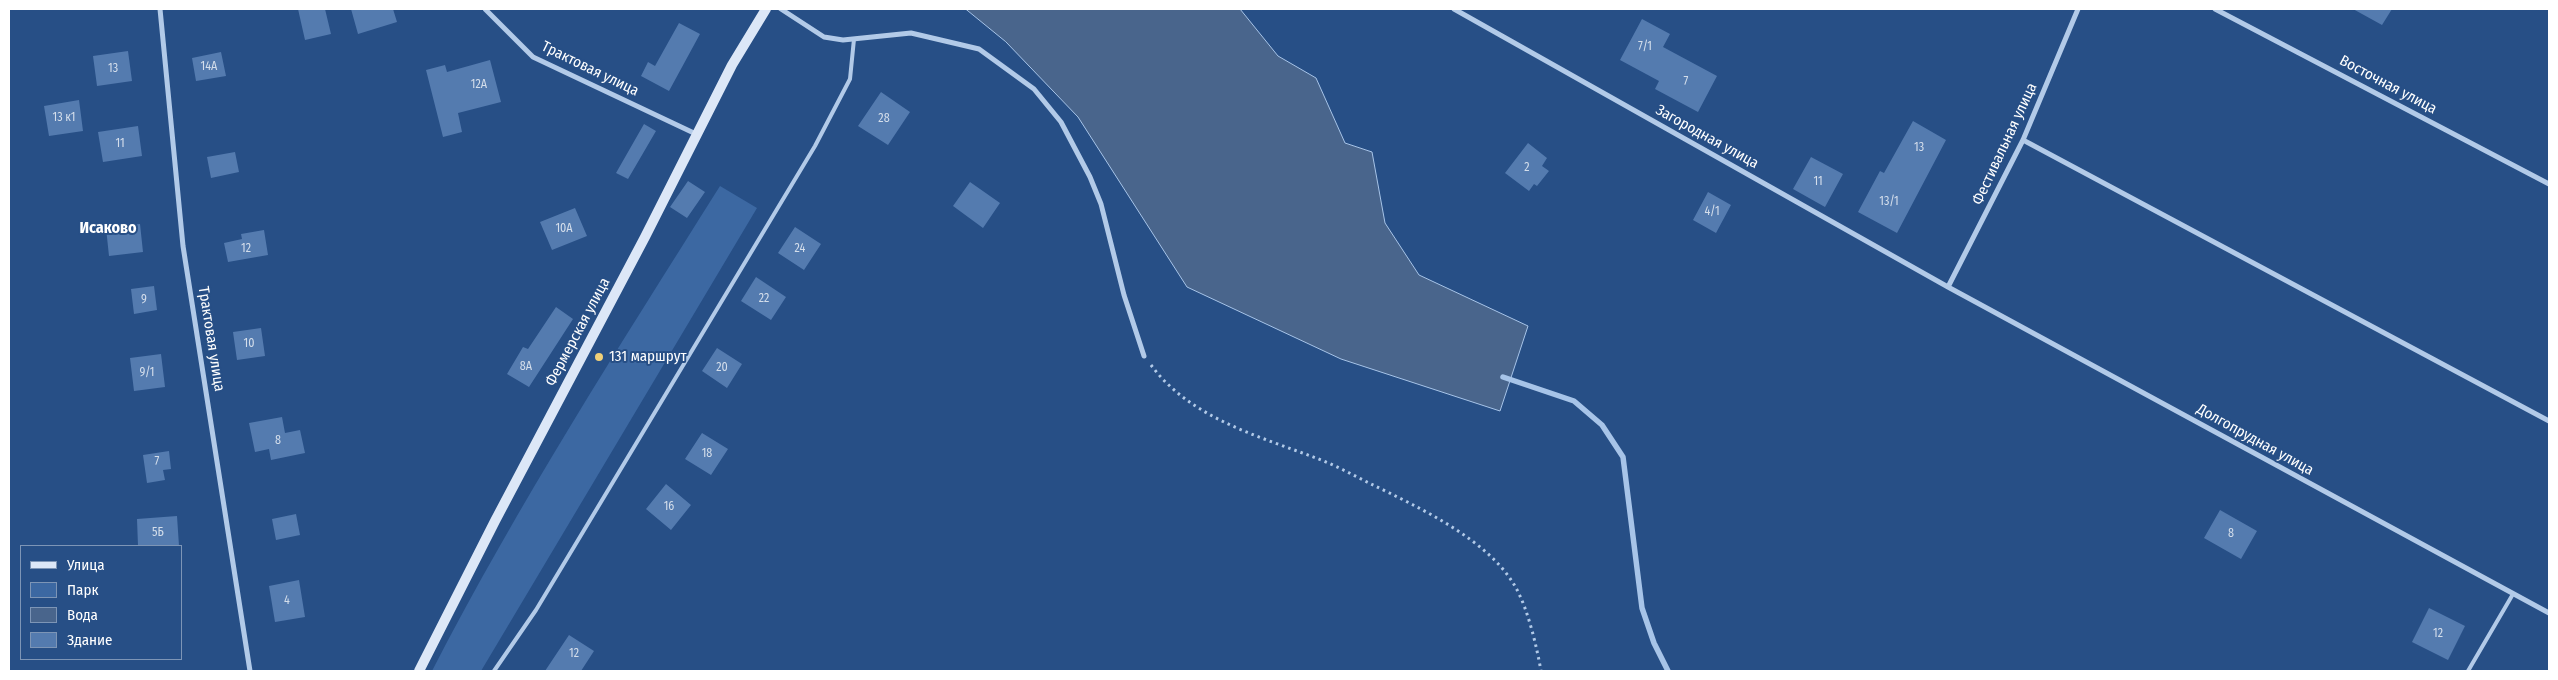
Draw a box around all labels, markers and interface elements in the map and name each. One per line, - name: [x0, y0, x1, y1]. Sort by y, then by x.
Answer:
- street label: Трактовая улица: [538, 38, 642, 100]
- house number: 7/1: [1638, 40, 1652, 54]
- street label: Восточная улица: [2336, 52, 2440, 118]
- house number: 14А: [201, 60, 217, 74]
- house number: 13: [108, 62, 118, 76]
- house number: 7: [1684, 75, 1688, 89]
- house number: 12А: [471, 78, 487, 92]
- street label: Фестивальная улица: [1969, 80, 2041, 208]
- street label: Загородная улица: [1652, 101, 1762, 173]
- house number: 13 к1: [52, 111, 76, 125]
- house number: 28: [878, 112, 890, 126]
- house number: 11: [115, 137, 125, 151]
- house number: 13: [1914, 141, 1924, 155]
- house number: 2: [1524, 161, 1530, 175]
- house number: 11: [1813, 175, 1823, 189]
- house number: 13/1: [1879, 195, 1899, 209]
- house number: 4/1: [1704, 205, 1720, 219]
- district label: Исаково: [79, 219, 137, 239]
- house number: 10А: [555, 222, 573, 236]
- house number: 12: [241, 242, 251, 256]
- house number: 24: [795, 242, 805, 256]
- street label: Фермерская улица: [542, 275, 614, 389]
- street label: Трактовая улица: [194, 285, 228, 393]
- house number: 22: [759, 292, 769, 306]
- house number: 9: [141, 293, 147, 307]
- house number: 10: [244, 337, 254, 351]
- place label: 131 маршрут: [609, 348, 687, 366]
- marker: 131 маршрут: [593, 351, 605, 363]
- house number: 8А: [520, 360, 532, 374]
- house number: 20: [716, 361, 728, 375]
- house number: 9/1: [140, 366, 154, 380]
- street label: Долгопрудная улица: [2193, 400, 2317, 480]
- house number: 8: [275, 434, 281, 448]
- house number: 18: [702, 447, 712, 461]
- house number: 7: [155, 455, 159, 469]
- house number: 16: [664, 500, 674, 514]
- house number: 5Б: [152, 526, 164, 540]
- house number: 8: [2228, 527, 2234, 541]
- legend: [20, 545, 182, 660]
- text: Улица: [67, 556, 105, 574]
- text: Парк: [67, 581, 98, 599]
- house number: 4: [284, 594, 290, 608]
- text: Вода: [67, 606, 98, 624]
- house number: 12: [2433, 627, 2443, 641]
- text: Здание: [67, 631, 113, 649]
- house number: 12: [569, 647, 579, 661]

